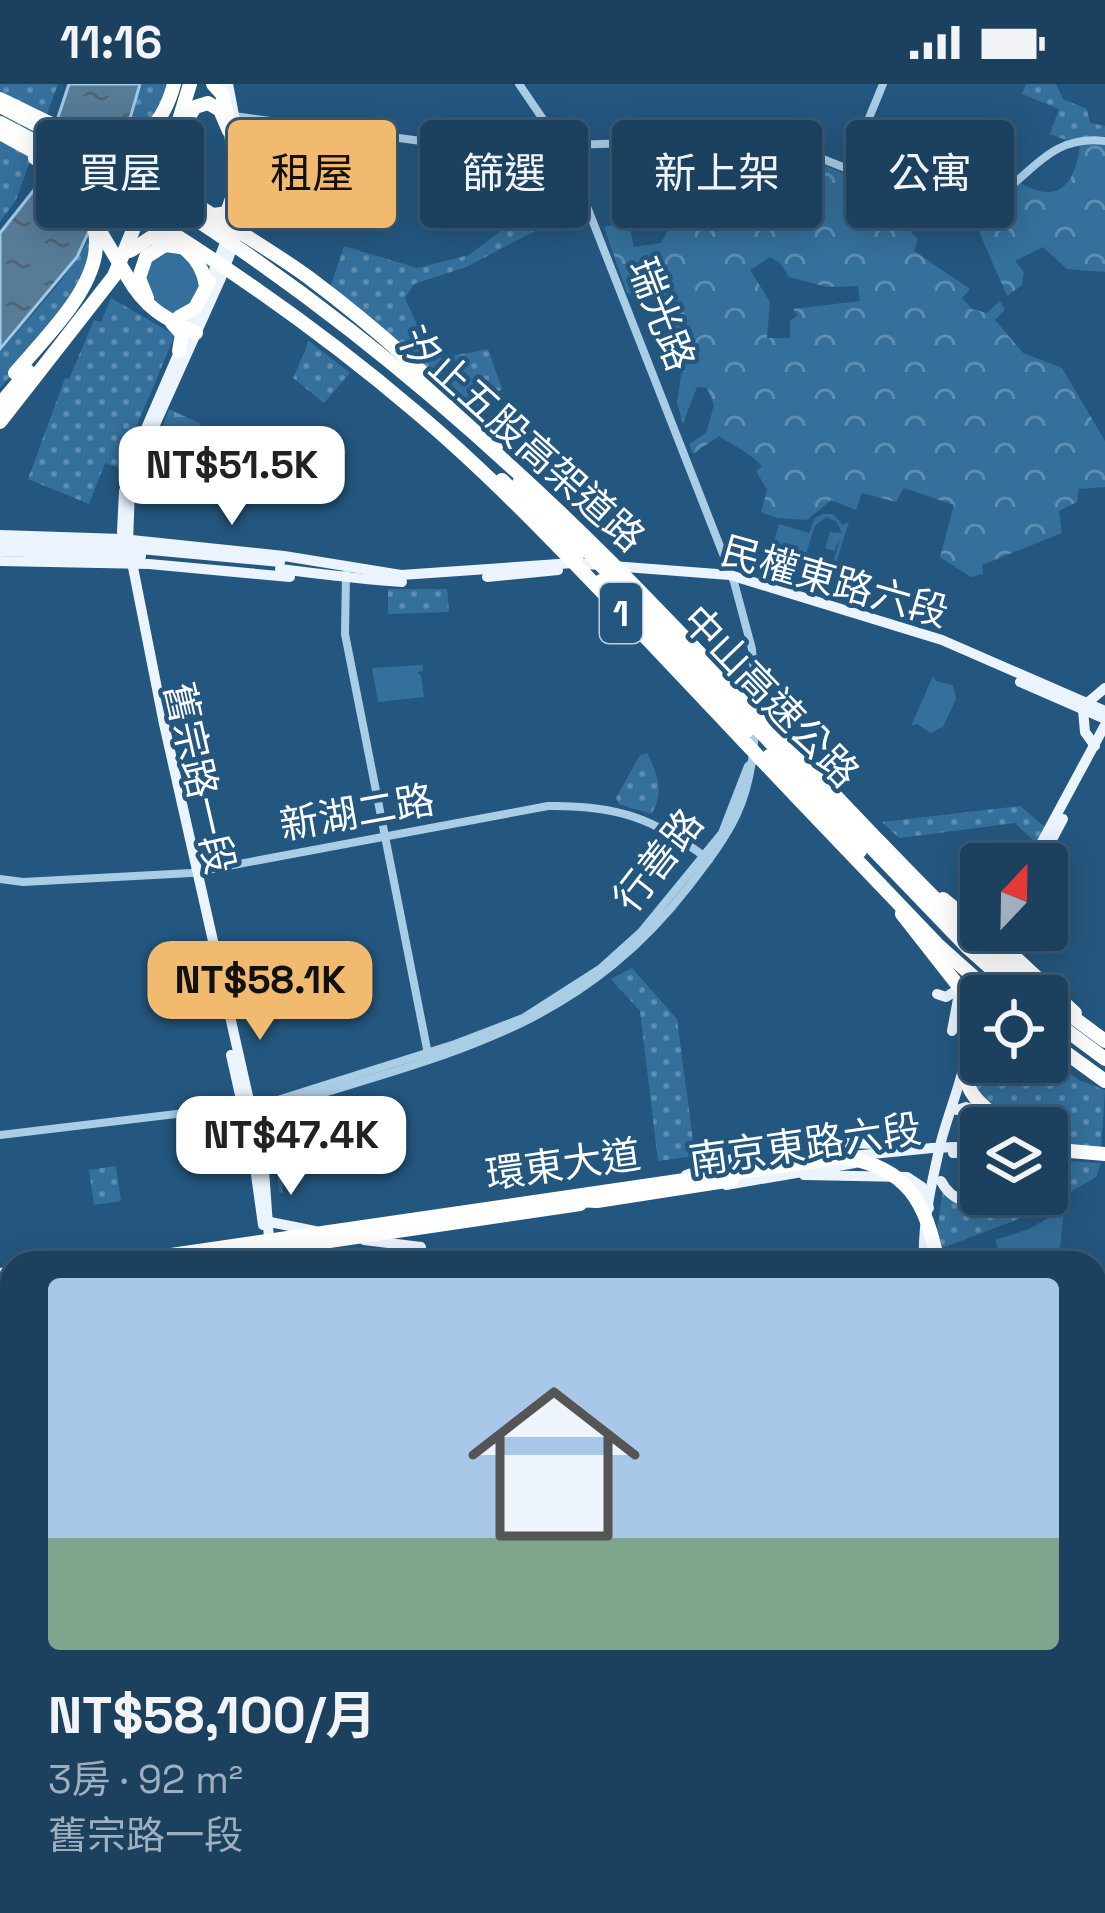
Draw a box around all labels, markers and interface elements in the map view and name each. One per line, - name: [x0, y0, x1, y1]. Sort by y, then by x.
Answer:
- text: 11:16: [60, 14, 162, 71]
- chip: 買屋: [36, 120, 204, 228]
- chip: 租屋: [228, 120, 396, 228]
- chip: 篩選: [420, 120, 588, 228]
- chip: 新上架: [612, 120, 822, 228]
- chip: 公寓: [846, 120, 1014, 228]
- street label: 瑞光路: [618, 251, 705, 378]
- street label: 汐止五股高架道路: [390, 317, 655, 562]
- pin: NT$51.5K: [108, 426, 356, 528]
- text: NT$51.5K: [146, 440, 318, 489]
- street label: 民權東路六段: [716, 526, 954, 637]
- road number: 1: [600, 583, 642, 643]
- street label: 中山高速公路: [672, 595, 870, 798]
- street label: 舊宗路一段: [154, 678, 245, 879]
- street label: 新湖二路: [276, 775, 438, 850]
- street label: 行善路: [603, 799, 714, 921]
- north arrow: [960, 843, 1068, 951]
- map controls: [960, 843, 1068, 1215]
- pin: NT$58.1K: [136, 941, 384, 1043]
- text: NT$58.1K: [174, 955, 346, 1004]
- button: locate: [960, 975, 1068, 1083]
- pin: NT$47.4K: [167, 1096, 415, 1198]
- street label: 南京東路六段: [686, 1104, 924, 1185]
- button: layers: [960, 1107, 1068, 1215]
- text: NT$47.4K: [203, 1110, 379, 1159]
- street label: 環東大道: [482, 1129, 644, 1200]
- icon: home: [446, 1356, 662, 1572]
- text: NT$58,100/月: [48, 1683, 377, 1748]
- text: 3房 · 92 m²: [48, 1755, 243, 1804]
- text: 舊宗路一段: [48, 1811, 243, 1860]

